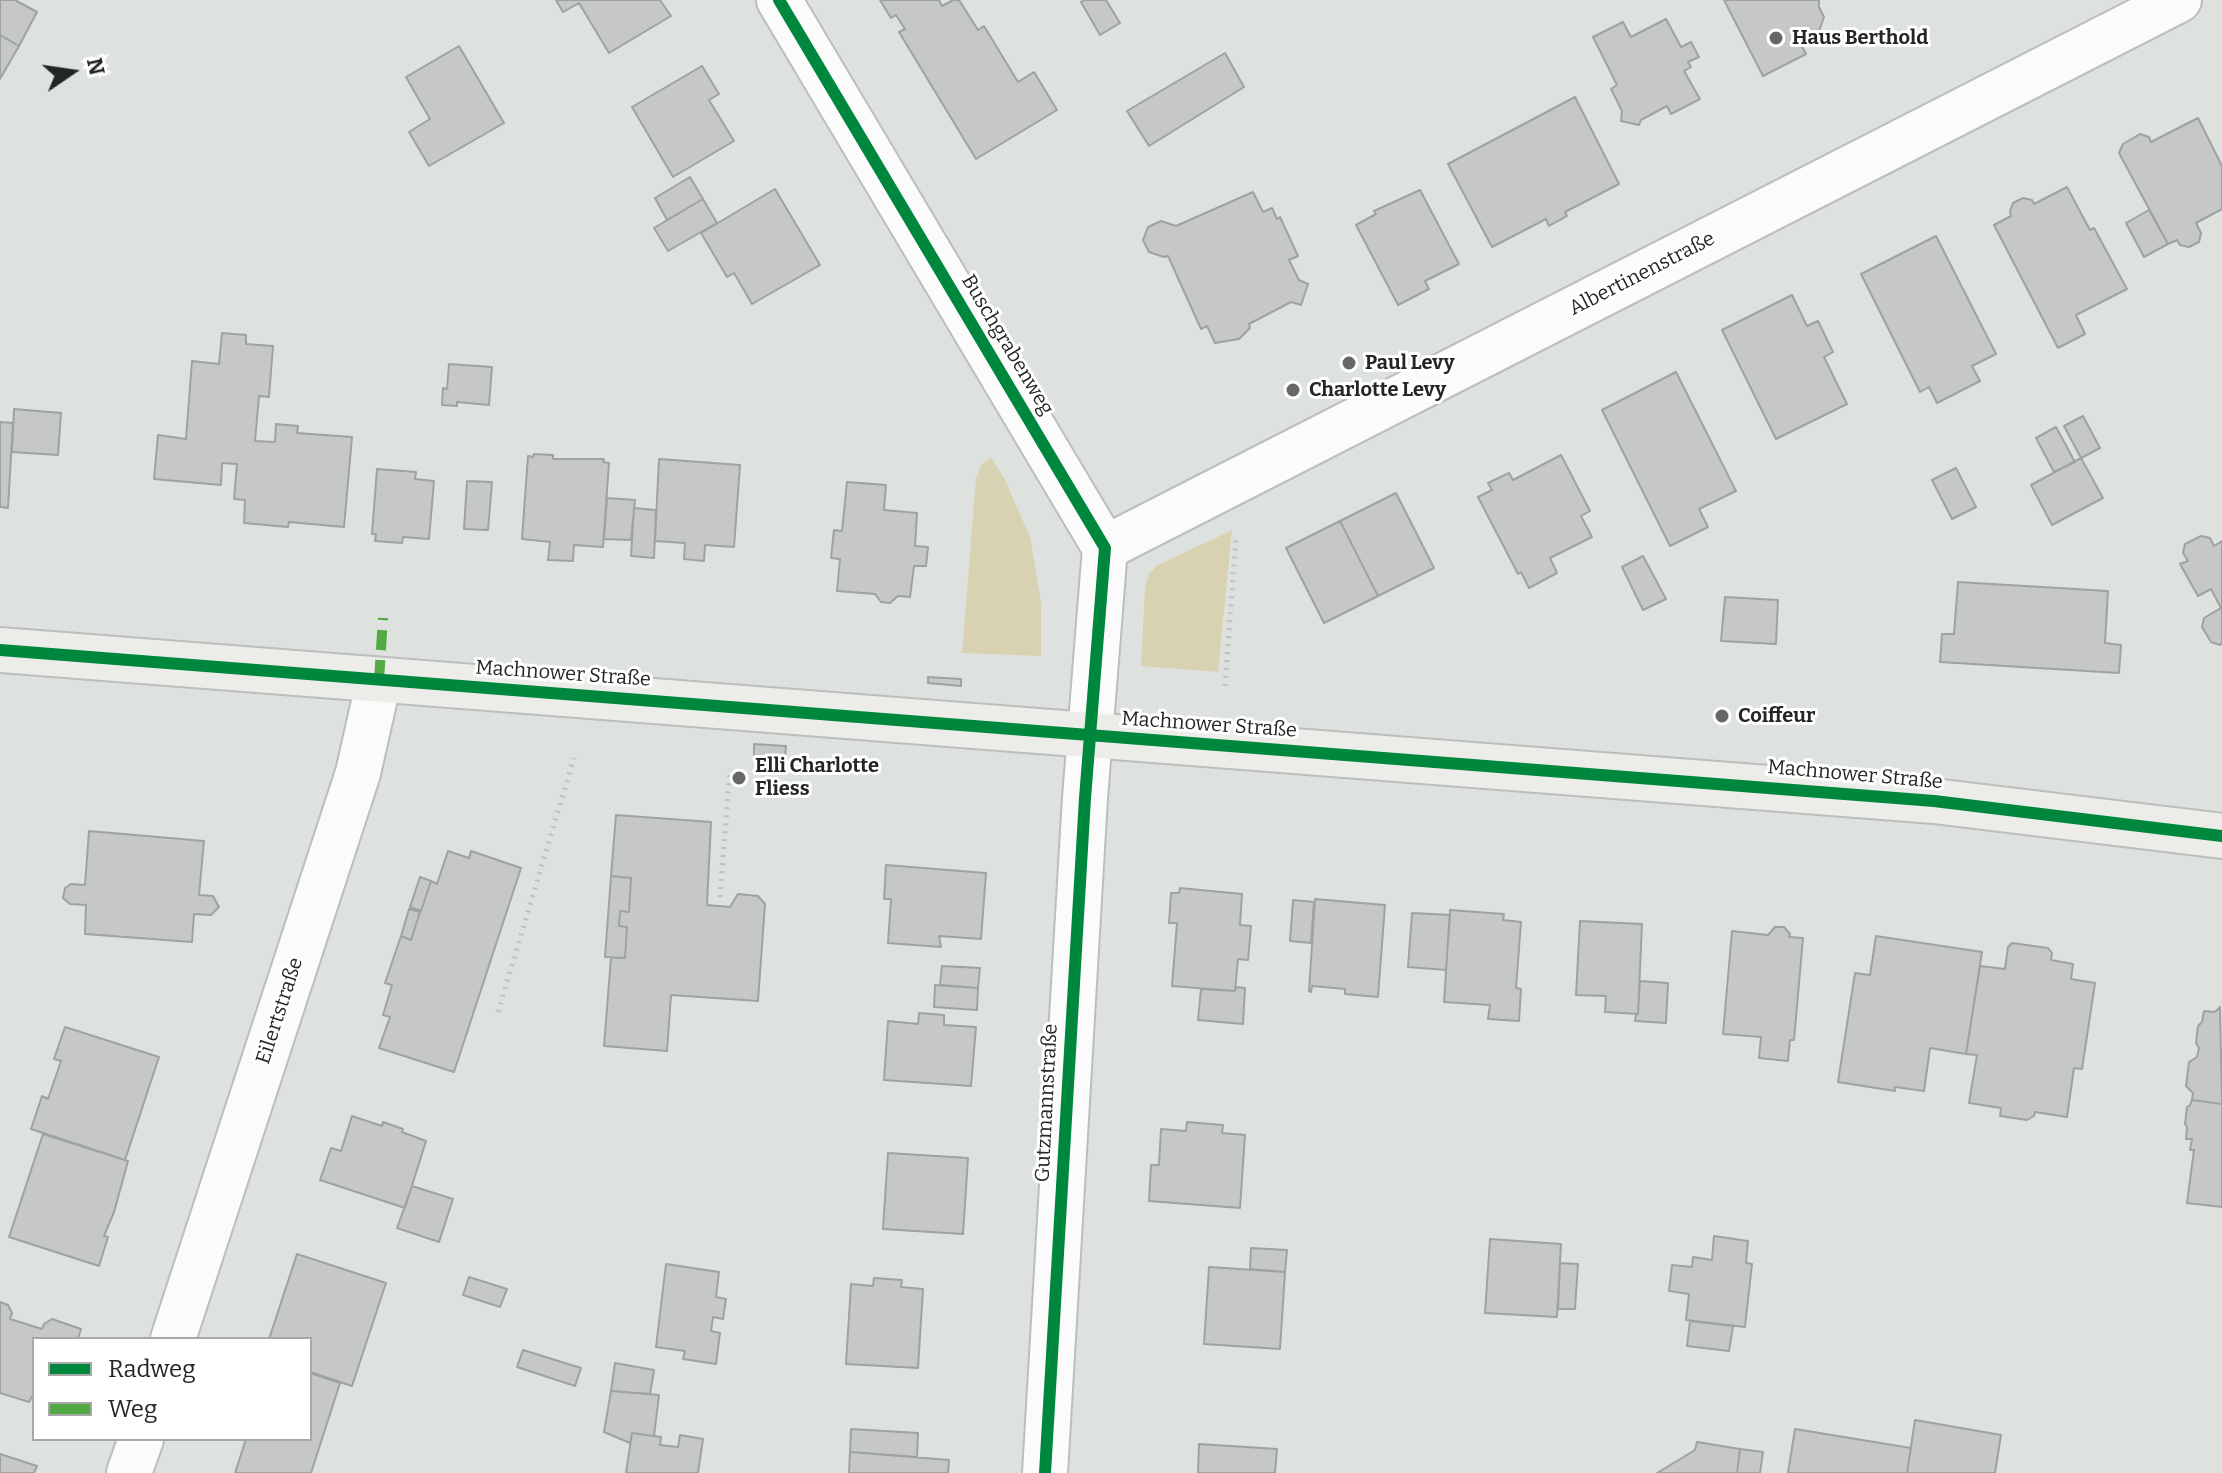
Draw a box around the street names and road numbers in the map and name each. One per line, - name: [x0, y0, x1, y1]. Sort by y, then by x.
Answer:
- street label: Albertinenstraße: [1565, 227, 1719, 321]
- street label: Buschgrabenweg: [956, 271, 1058, 419]
- street label: Machnower Straße: [474, 656, 652, 692]
- street label: Machnower Straße: [1120, 707, 1298, 743]
- street label: Machnower Straße: [1766, 755, 1944, 795]
- street label: Eilertstraße: [252, 955, 308, 1067]
- street label: Gutzmannstraße: [1031, 1023, 1063, 1183]

